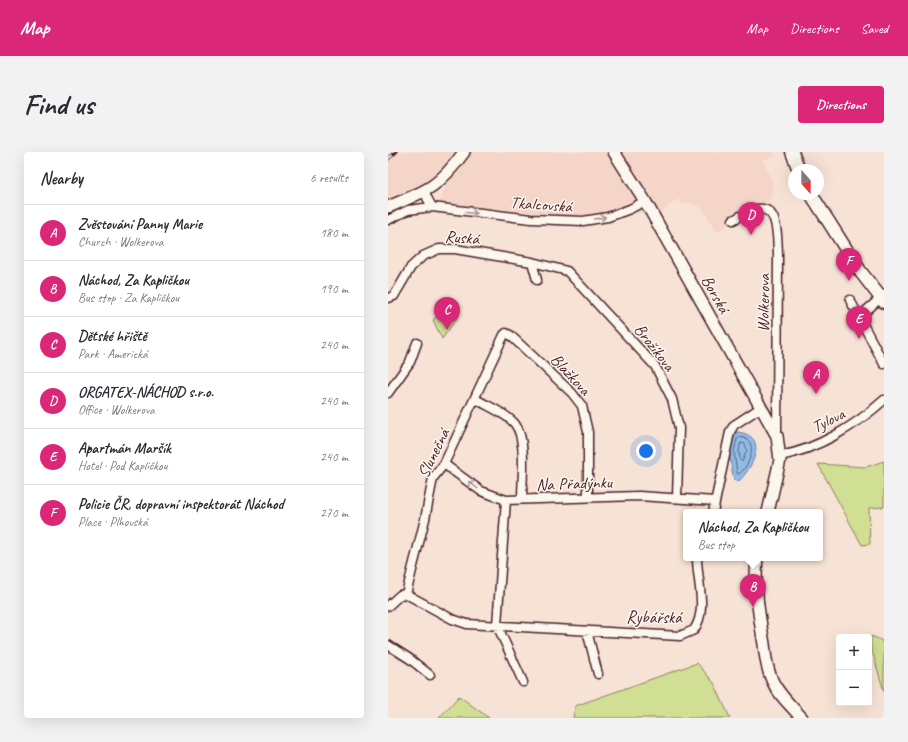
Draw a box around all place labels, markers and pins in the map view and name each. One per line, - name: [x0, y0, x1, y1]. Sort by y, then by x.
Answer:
- pin: D: [738, 202, 764, 235]
- pin: F: [836, 248, 862, 281]
- pin: C: [434, 297, 460, 330]
- pin: E: [846, 306, 872, 339]
- pin: A: [803, 361, 829, 394]
- pin: B: [740, 574, 766, 607]

